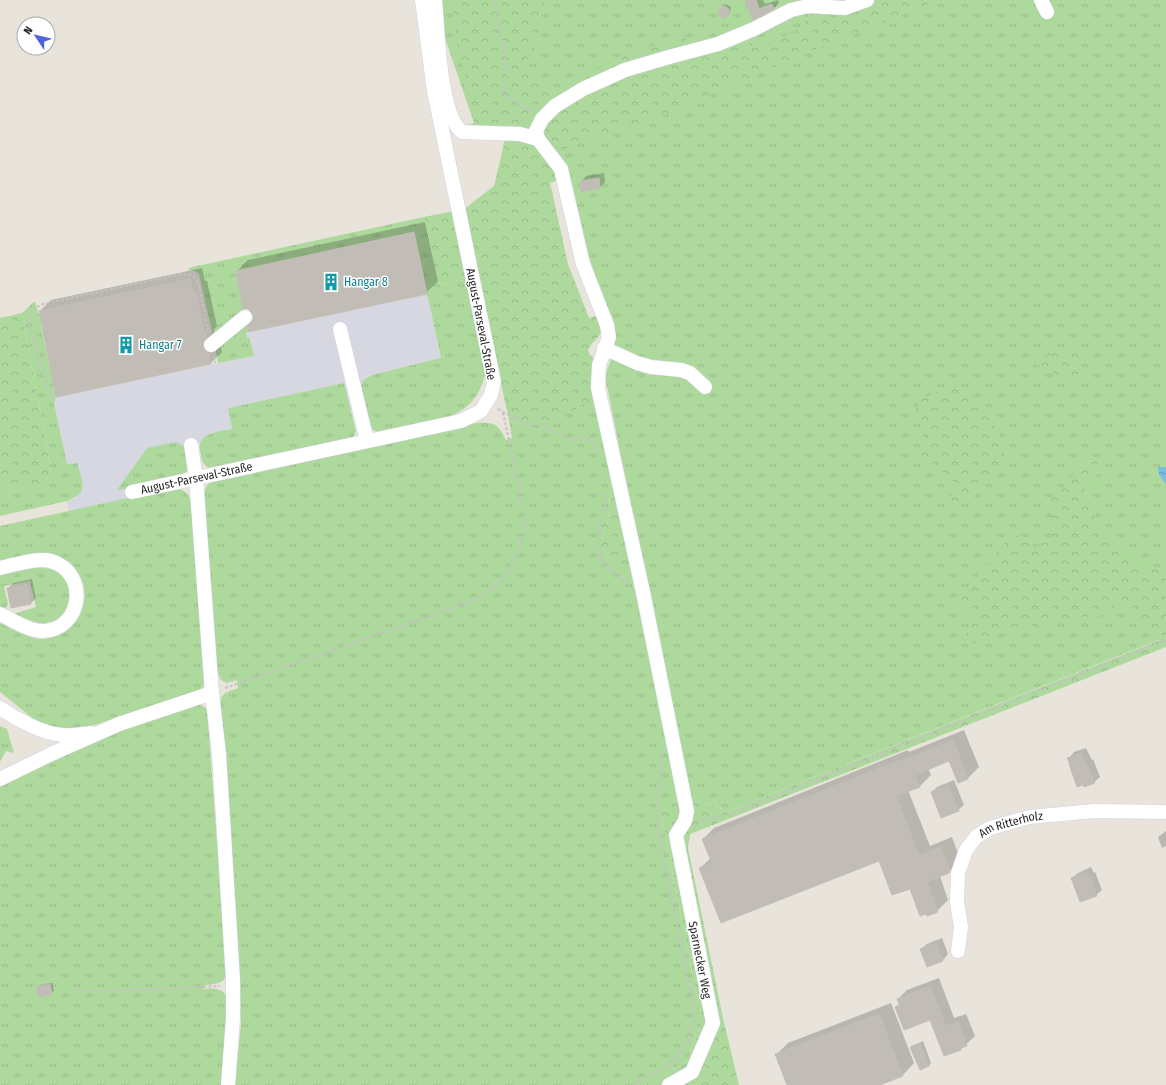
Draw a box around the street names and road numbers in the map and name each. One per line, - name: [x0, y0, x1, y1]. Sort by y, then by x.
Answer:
- street label: August-Parseval-Straße: [463, 267, 499, 381]
- street label: August-Parseval-Straße: [139, 459, 254, 497]
- street label: Am Ritterholz: [976, 809, 1044, 840]
- street label: Sparnecker Weg: [686, 920, 714, 1000]

